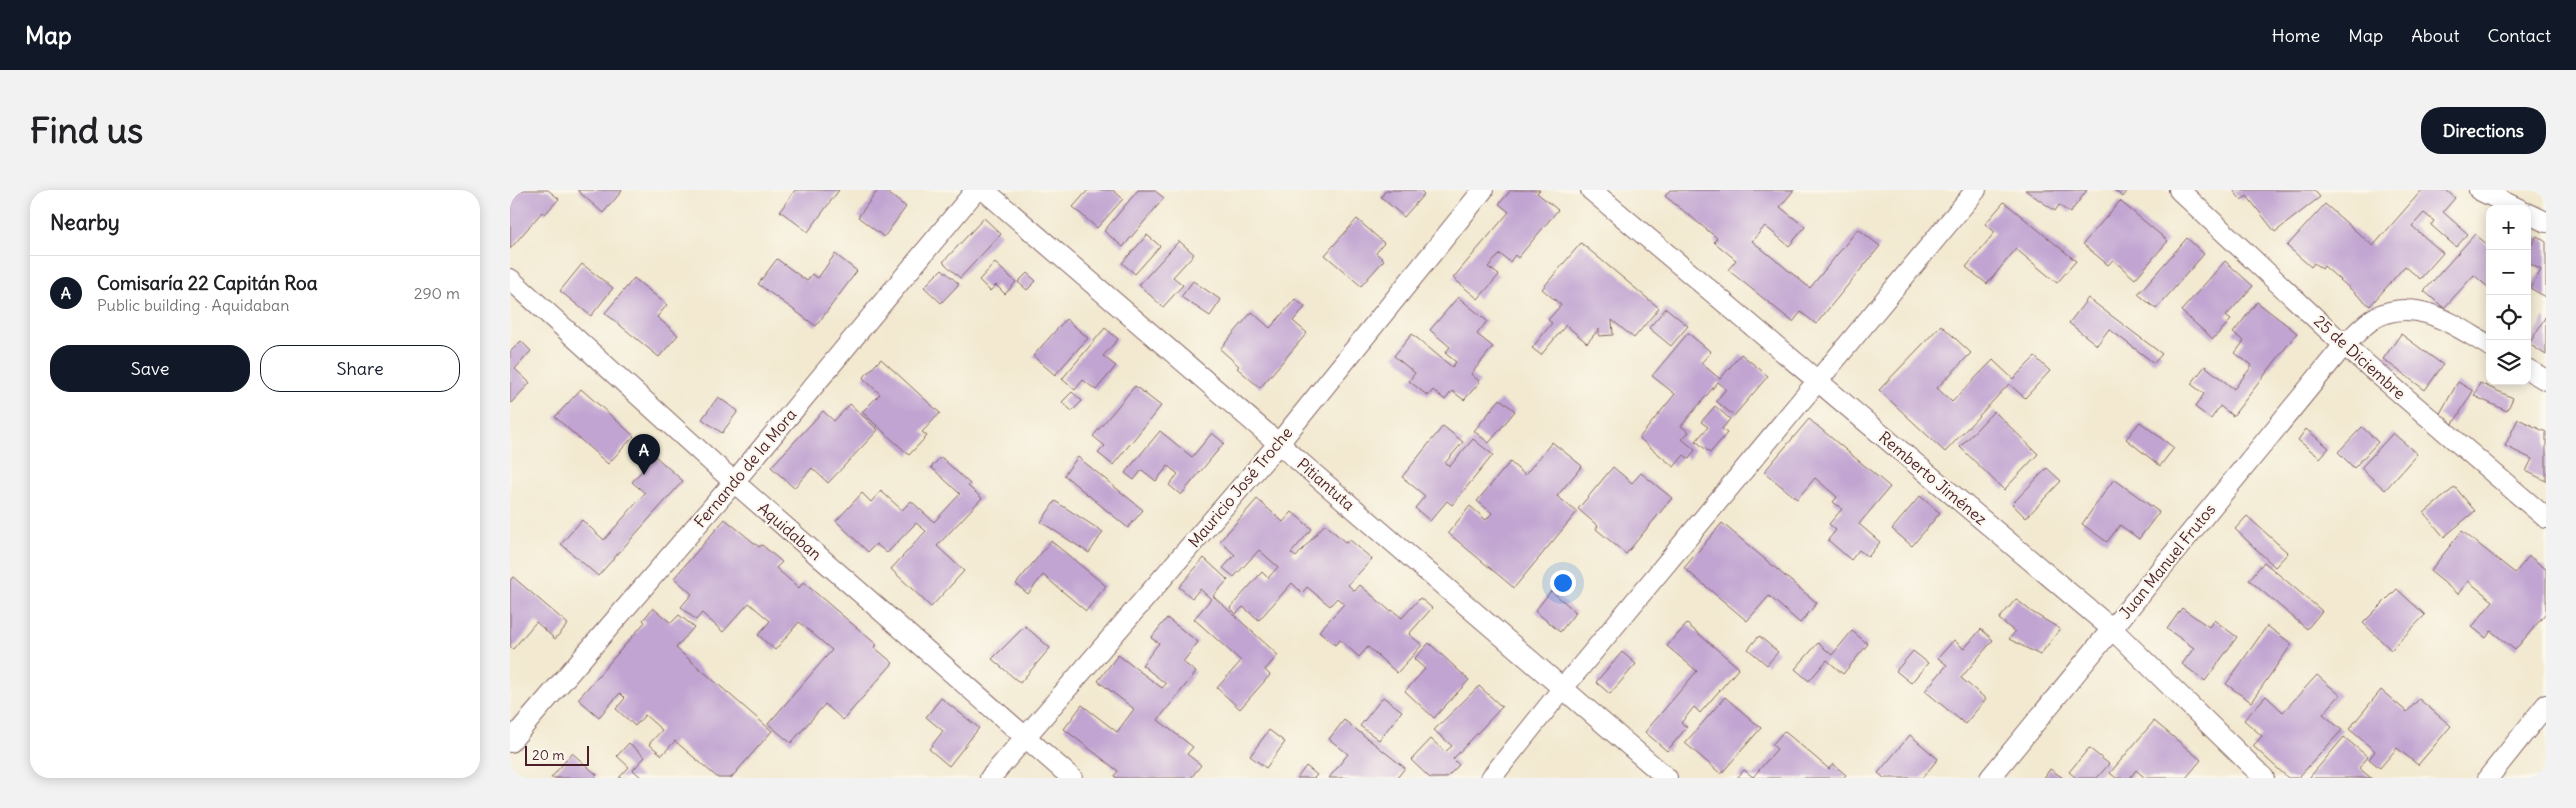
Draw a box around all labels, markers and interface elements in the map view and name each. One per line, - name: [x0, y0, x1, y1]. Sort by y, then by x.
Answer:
- text: Map: [25, 20, 72, 50]
- text: Home: [2272, 24, 2320, 47]
- text: Map: [2348, 24, 2383, 47]
- text: About: [2411, 24, 2459, 47]
- text: Contact: [2487, 24, 2551, 47]
- button: Directions: [2421, 107, 2546, 154]
- text: Find us: [30, 108, 143, 152]
- map controls: [2486, 205, 2531, 385]
- button: +: [2486, 205, 2531, 250]
- text: Nearby: [50, 209, 120, 236]
- button: −: [2486, 250, 2531, 295]
- text: Comisaría 22 Capitán Roa: [97, 271, 318, 295]
- text: A: [61, 283, 71, 303]
- text: 290 m: [414, 283, 460, 303]
- text: Public building · Aquidaban: [97, 295, 289, 315]
- button: locate: [2486, 295, 2531, 340]
- street label: 25 de Diciembre: [2310, 311, 2410, 403]
- button: layers: [2486, 340, 2531, 385]
- button: Save: [50, 345, 250, 392]
- button: Share: [260, 345, 460, 392]
- street label: Fernando de la Mora: [690, 405, 800, 531]
- street label: Mauricio José Troche: [1184, 423, 1296, 551]
- street label: Remberto Jiménez: [1875, 427, 1991, 529]
- pin: A: [628, 434, 660, 475]
- street label: Pitiantuta: [1293, 454, 1359, 514]
- street label: Aquidaban: [754, 498, 826, 564]
- street label: Juan Manuel Frutos: [2115, 500, 2219, 622]
- your location: [1550, 570, 1576, 596]
- scale bar: [525, 743, 589, 766]
- text: 20 m: [532, 746, 565, 764]

